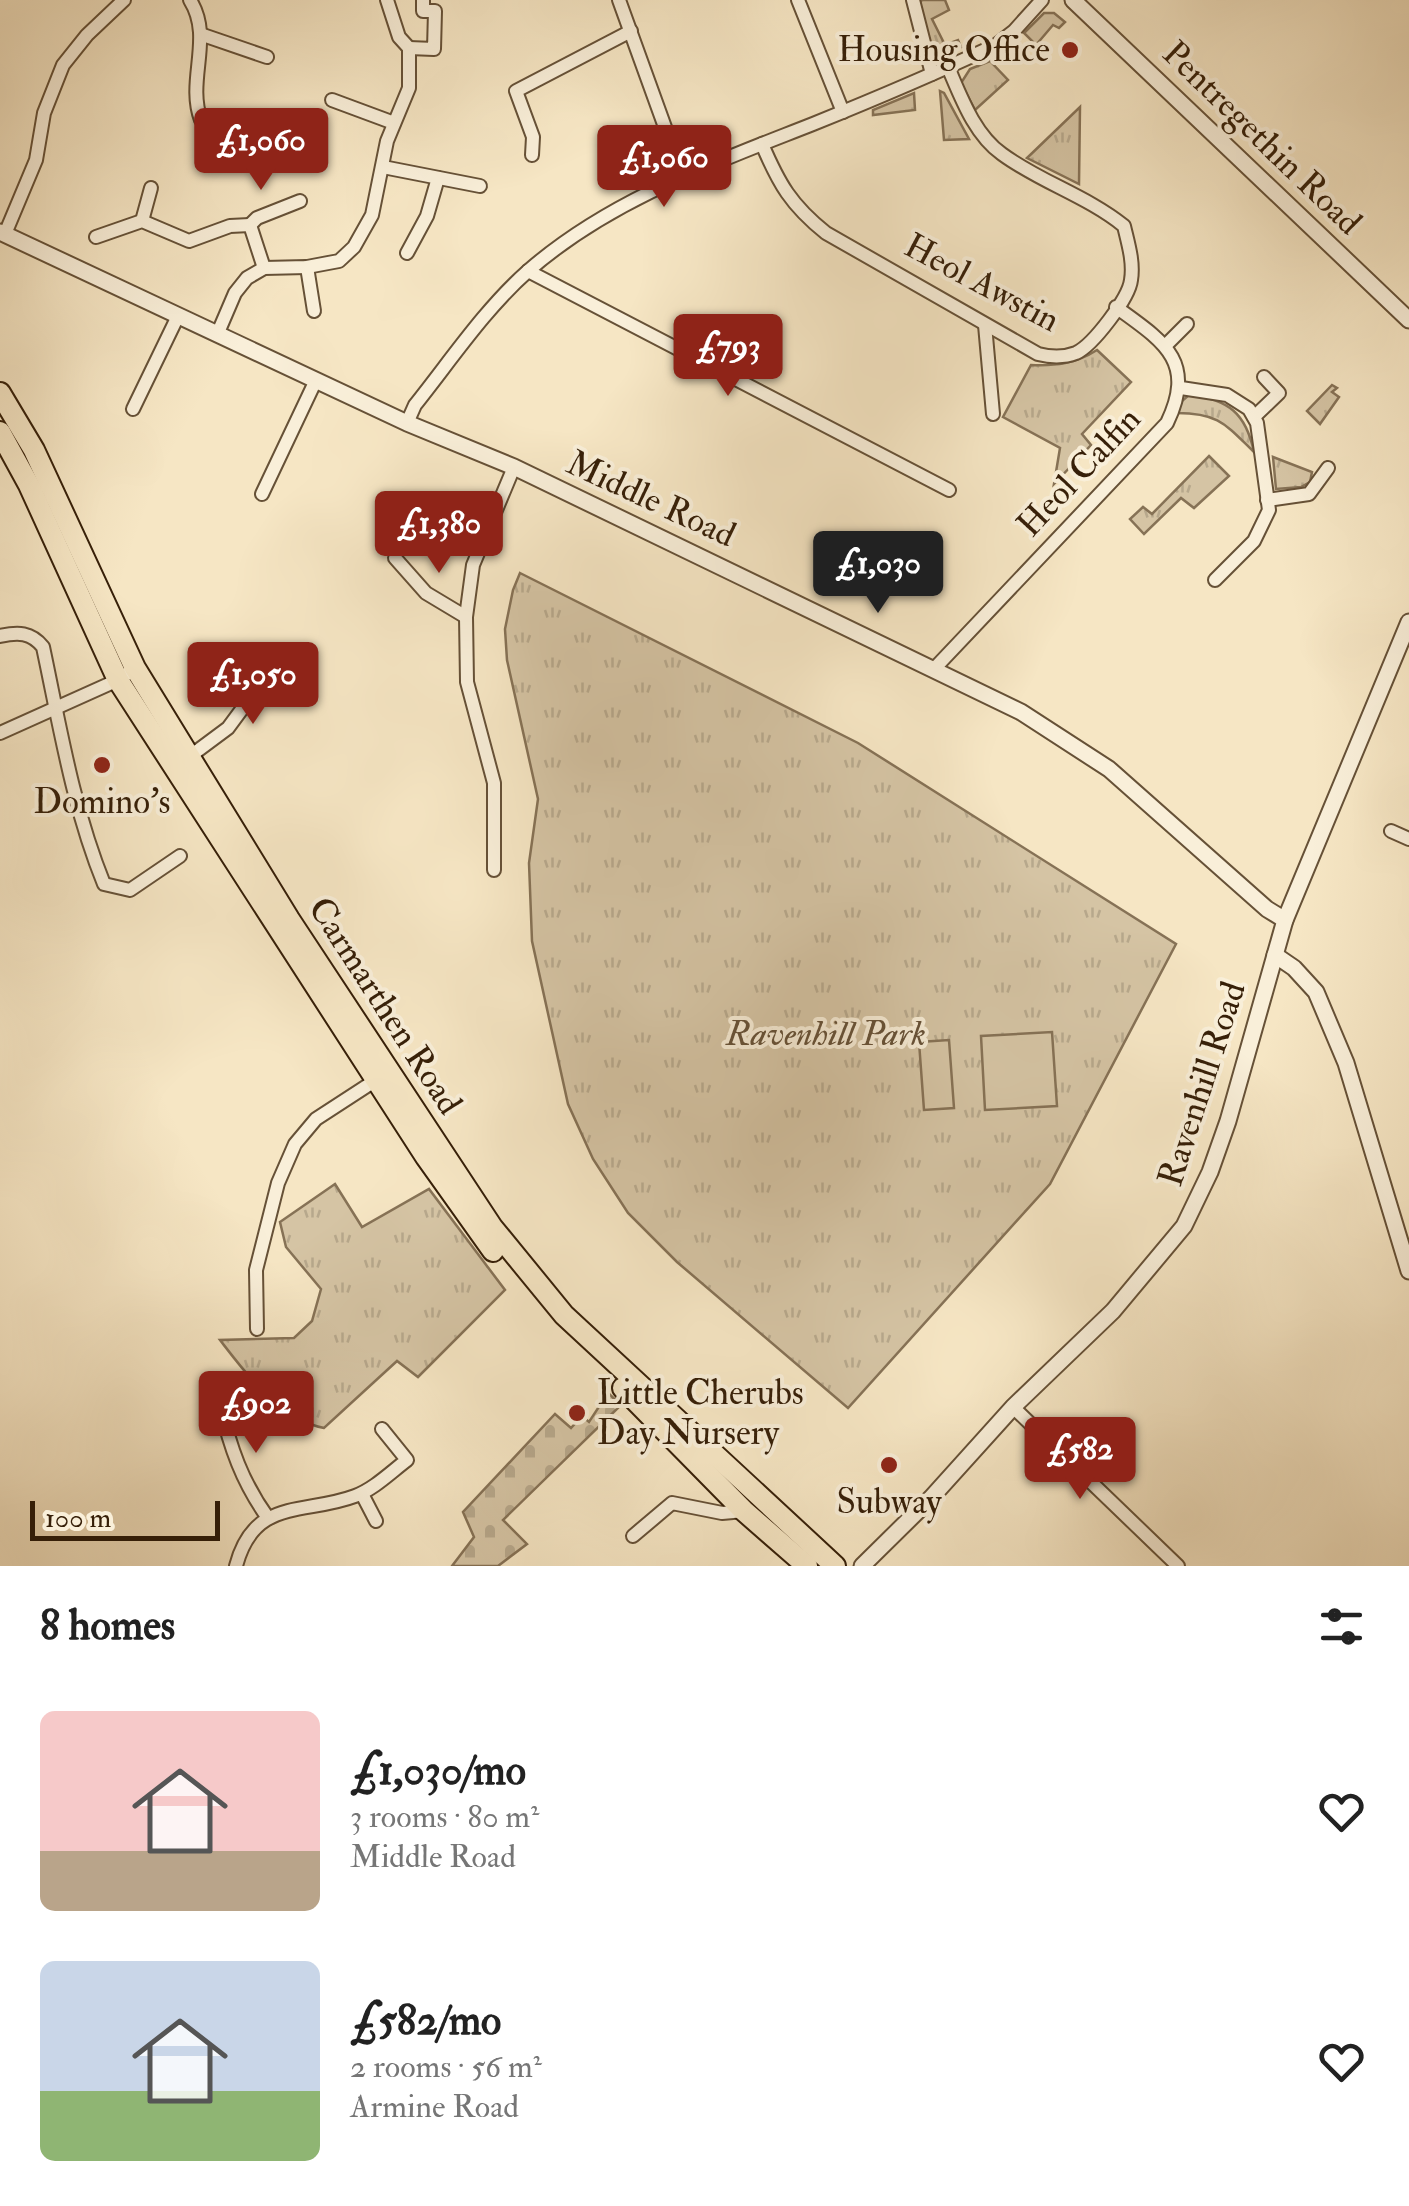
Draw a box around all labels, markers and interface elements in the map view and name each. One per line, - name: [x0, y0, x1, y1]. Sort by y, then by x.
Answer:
- place label: Housing Office: [837, 28, 1050, 72]
- street label: Pentregethin Road: [1153, 32, 1371, 244]
- marker: Housing Office: [1059, 39, 1081, 61]
- pin: £1,060: [180, 108, 342, 193]
- text: £1,060: [216, 120, 306, 160]
- pin: £1,060: [583, 125, 745, 210]
- text: £1,060: [619, 137, 709, 177]
- street label: Heol Awstin: [897, 224, 1067, 342]
- pin: £793: [669, 314, 787, 399]
- text: £793: [696, 326, 760, 366]
- street label: Heol Calfin: [1008, 398, 1150, 546]
- street label: Middle Road: [559, 441, 743, 557]
- pin: £1,380: [358, 491, 520, 576]
- text: £1,380: [397, 503, 481, 543]
- pin: £1,030: [797, 531, 959, 616]
- text: £1,030: [835, 543, 921, 583]
- pin: £1,050: [172, 642, 334, 727]
- text: £1,050: [209, 654, 297, 694]
- marker: Domino's: [91, 754, 113, 776]
- place label: Domino's: [34, 780, 170, 824]
- street label: Carmarthen Road: [298, 889, 472, 1123]
- street label: Ravenhill Road: [1148, 976, 1256, 1192]
- park label: Ravenhill Park: [725, 1012, 926, 1056]
- pin: £902: [197, 1371, 315, 1456]
- place label: Little Cherubs Day Nursery: [597, 1371, 804, 1455]
- text: £902: [221, 1383, 291, 1423]
- marker: Little Cherubs Day Nursery: [566, 1402, 588, 1424]
- pin: £582: [1021, 1417, 1139, 1502]
- text: £582: [1047, 1429, 1113, 1469]
- marker: Subway: [878, 1454, 900, 1476]
- place label: Subway: [836, 1480, 942, 1524]
- scale bar: [30, 1496, 220, 1540]
- text: 100 m: [45, 1501, 111, 1536]
- icon: filters: [1314, 1599, 1369, 1654]
- text: 8 homes: [40, 1600, 175, 1652]
- text: £1,030/mo: [350, 1745, 526, 1797]
- icon: home: [120, 1751, 240, 1871]
- icon: heart: [1314, 1784, 1369, 1839]
- text: 3 rooms · 80 m²: [350, 1797, 539, 1837]
- text: Middle Road: [350, 1837, 516, 1877]
- text: £582/mo: [350, 1995, 501, 2047]
- icon: home: [120, 2001, 240, 2121]
- icon: heart: [1314, 2034, 1369, 2089]
- text: 2 rooms · 56 m²: [350, 2047, 542, 2087]
- text: Armine Road: [350, 2087, 519, 2127]

